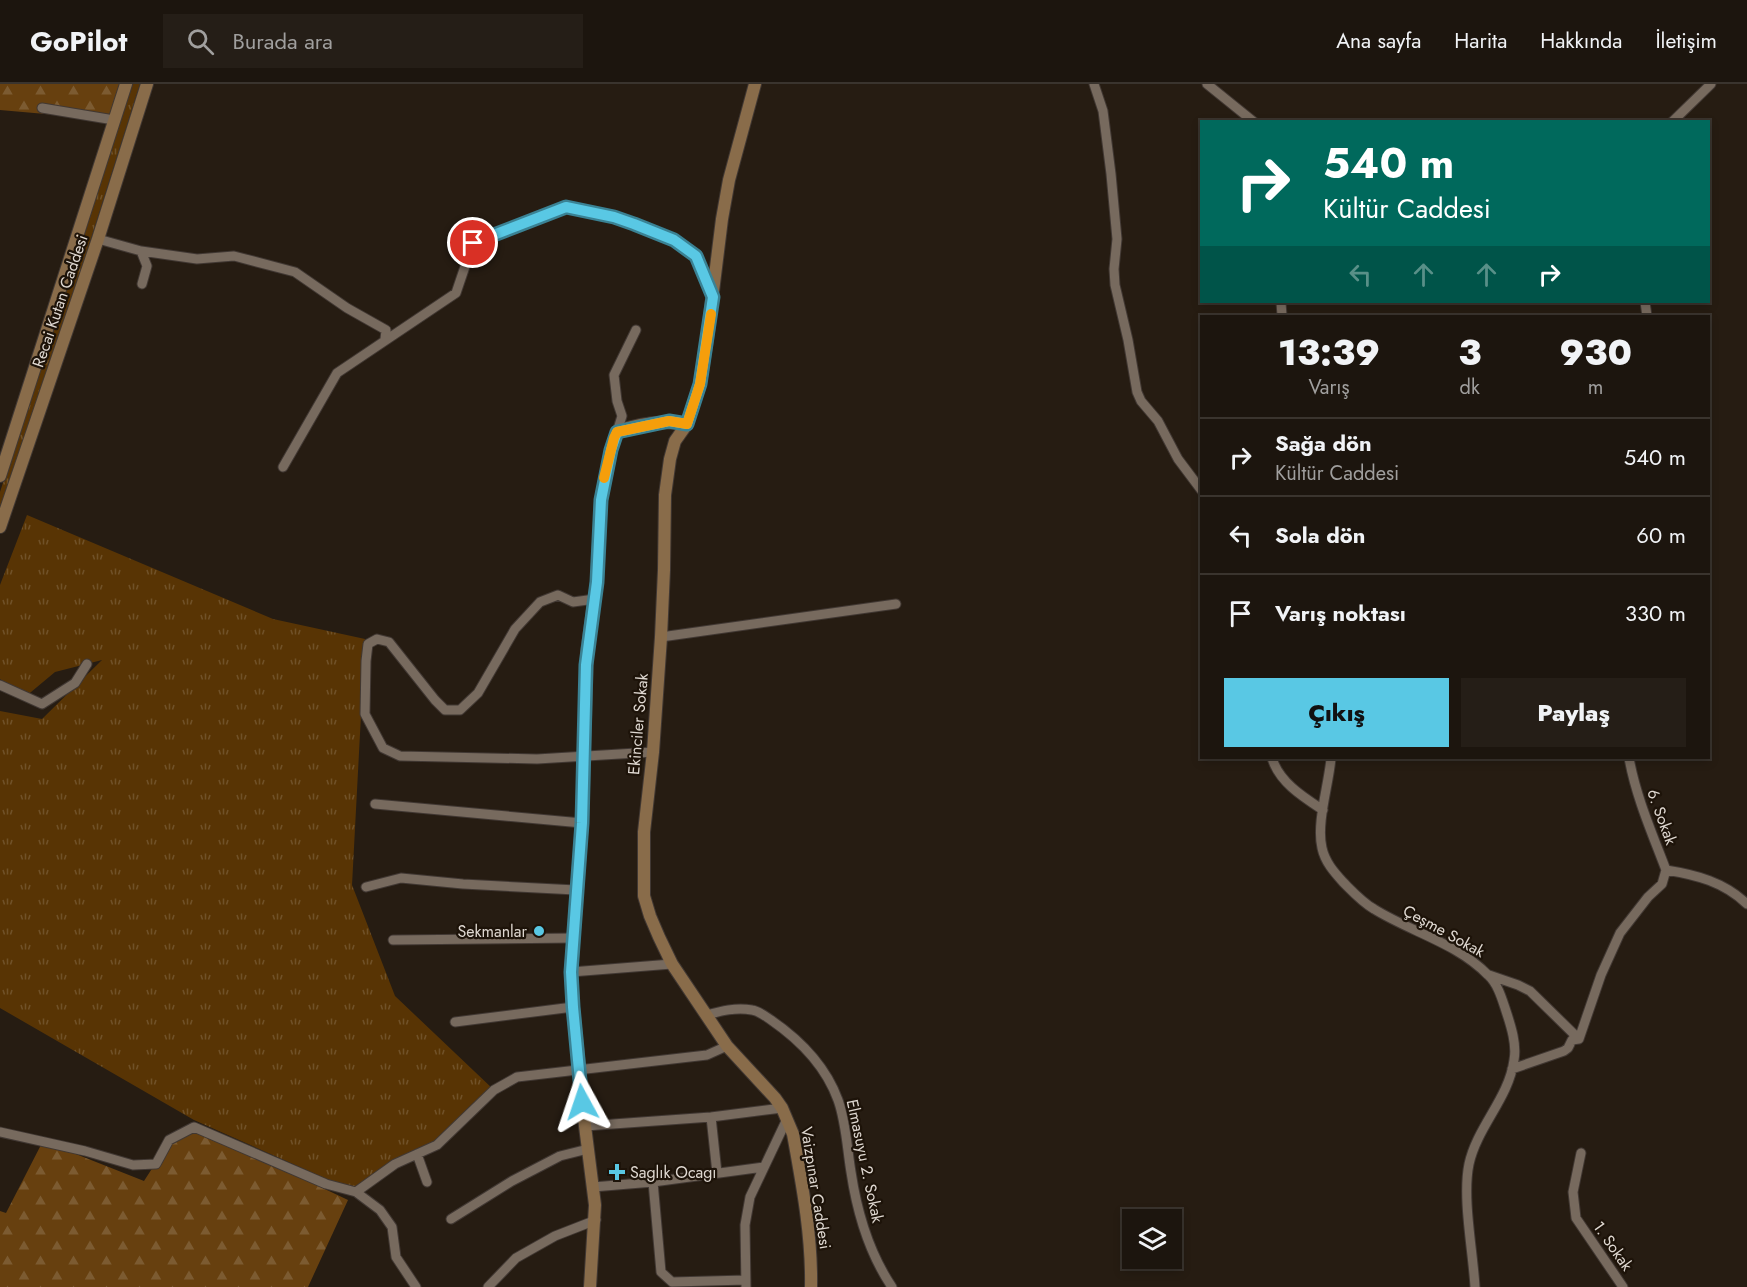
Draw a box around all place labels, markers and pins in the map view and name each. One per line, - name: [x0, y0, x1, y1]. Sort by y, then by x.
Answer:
- pin: [447, 217, 498, 268]
- place label: Sekmanlar: [458, 920, 528, 943]
- marker: Sekmanlar: [532, 924, 546, 938]
- place label: Saglık Ocagı: [630, 1161, 717, 1184]
- marker: Saglık Ocagı: [608, 1163, 626, 1181]

